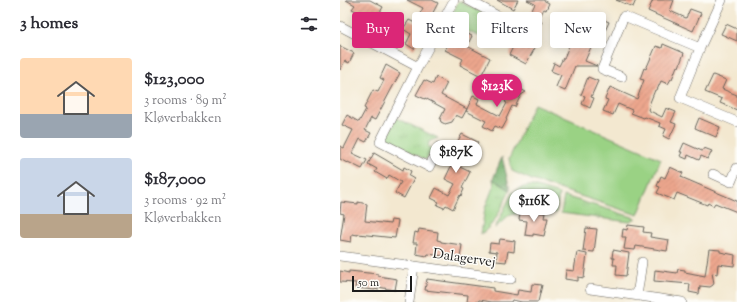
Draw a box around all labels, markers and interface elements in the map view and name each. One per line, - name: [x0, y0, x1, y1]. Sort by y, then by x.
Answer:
- text: 3 homes: [20, 12, 78, 36]
- chip: Buy: [352, 12, 404, 48]
- chip: Rent: [412, 12, 469, 48]
- chip: Filters: [477, 12, 542, 48]
- chip: New: [550, 12, 606, 48]
- icon: filters: [298, 13, 320, 35]
- text: $123,000: [144, 68, 204, 92]
- icon: home: [52, 74, 100, 122]
- pin: $123K: [469, 74, 525, 108]
- text: $123K: [481, 78, 513, 96]
- text: 3 rooms · 89 m²: [144, 92, 227, 110]
- text: Kløverbakken: [144, 110, 222, 128]
- pin: $187K: [428, 140, 484, 174]
- text: $187K: [439, 144, 473, 162]
- text: $187,000: [144, 168, 206, 192]
- icon: home: [52, 174, 100, 222]
- pin: $116K: [506, 189, 562, 223]
- text: 3 rooms · 92 m²: [144, 192, 226, 210]
- text: $116K: [518, 193, 550, 211]
- text: Kløverbakken: [144, 210, 222, 228]
- street label: Dalagervej: [431, 245, 497, 273]
- scale bar: [352, 274, 412, 293]
- text: 50 m: [358, 275, 379, 291]

